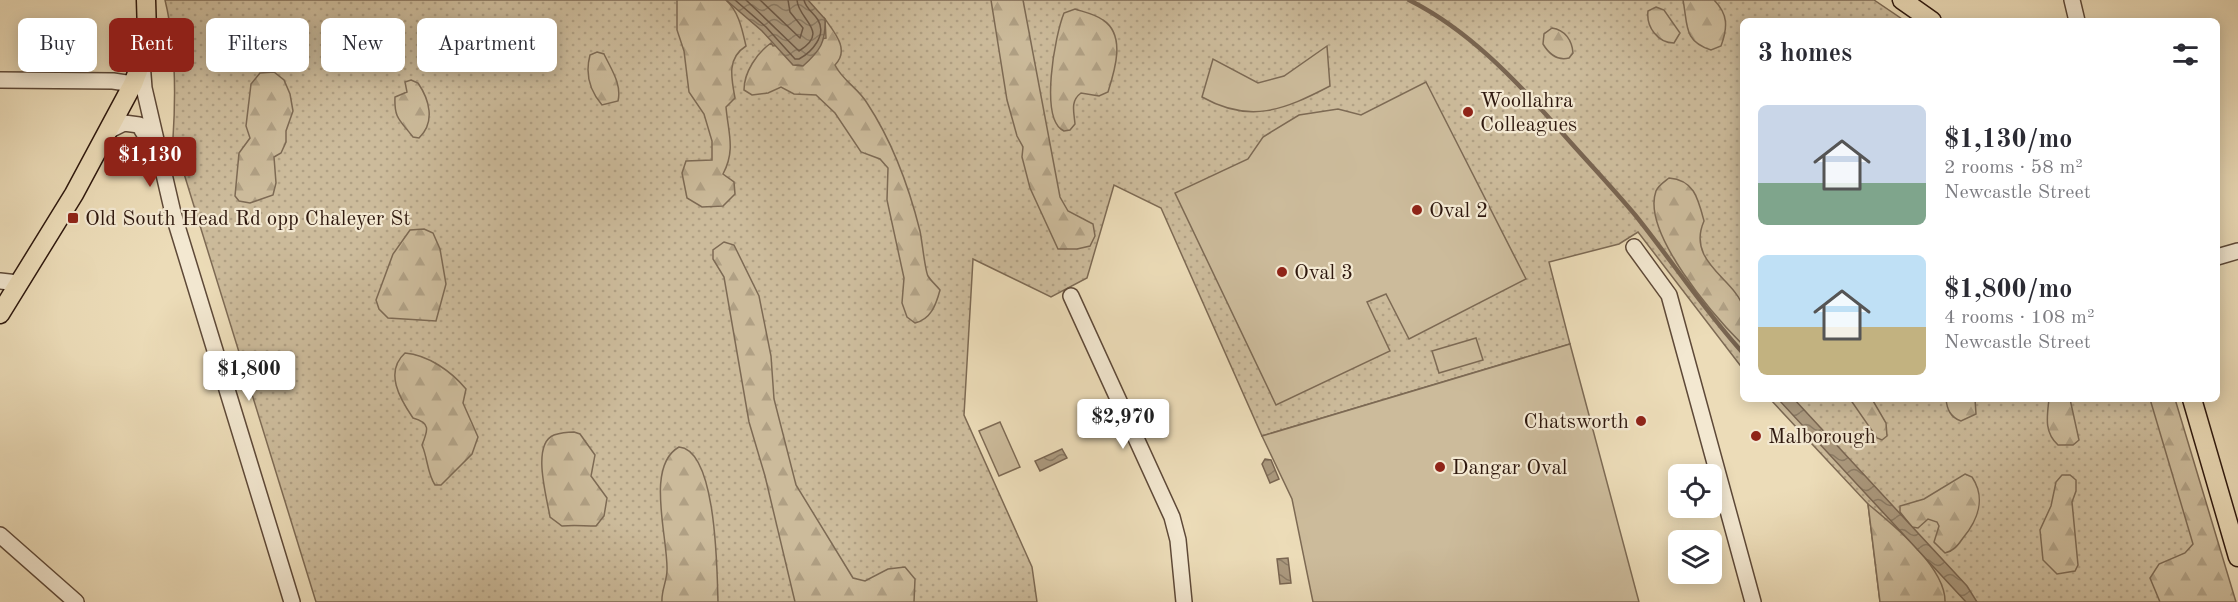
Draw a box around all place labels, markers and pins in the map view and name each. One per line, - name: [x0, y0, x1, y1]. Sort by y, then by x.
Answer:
- place label: Woollahra Colleagues: [1480, 91, 1577, 136]
- marker: Woollahra Colleagues: [1461, 105, 1475, 119]
- pin: $1,130: [101, 137, 199, 188]
- place label: Oval 2: [1429, 201, 1488, 222]
- marker: Oval 2: [1410, 203, 1424, 217]
- place label: Old South Head Rd opp Chaleyer St: [85, 209, 411, 230]
- marker: Old South Head Rd opp Chaleyer St: [66, 211, 80, 225]
- place label: Oval 3: [1294, 263, 1353, 284]
- marker: Oval 3: [1275, 265, 1289, 279]
- pin: $1,800: [200, 351, 298, 402]
- pin: $2,970: [1074, 399, 1172, 450]
- place label: Chatsworth: [1524, 412, 1629, 433]
- marker: Chatsworth: [1634, 414, 1648, 428]
- place label: Malborough: [1768, 427, 1876, 448]
- marker: Malborough: [1749, 429, 1763, 443]
- place label: Dangar Oval: [1452, 458, 1568, 479]
- marker: Dangar Oval: [1433, 460, 1447, 474]

